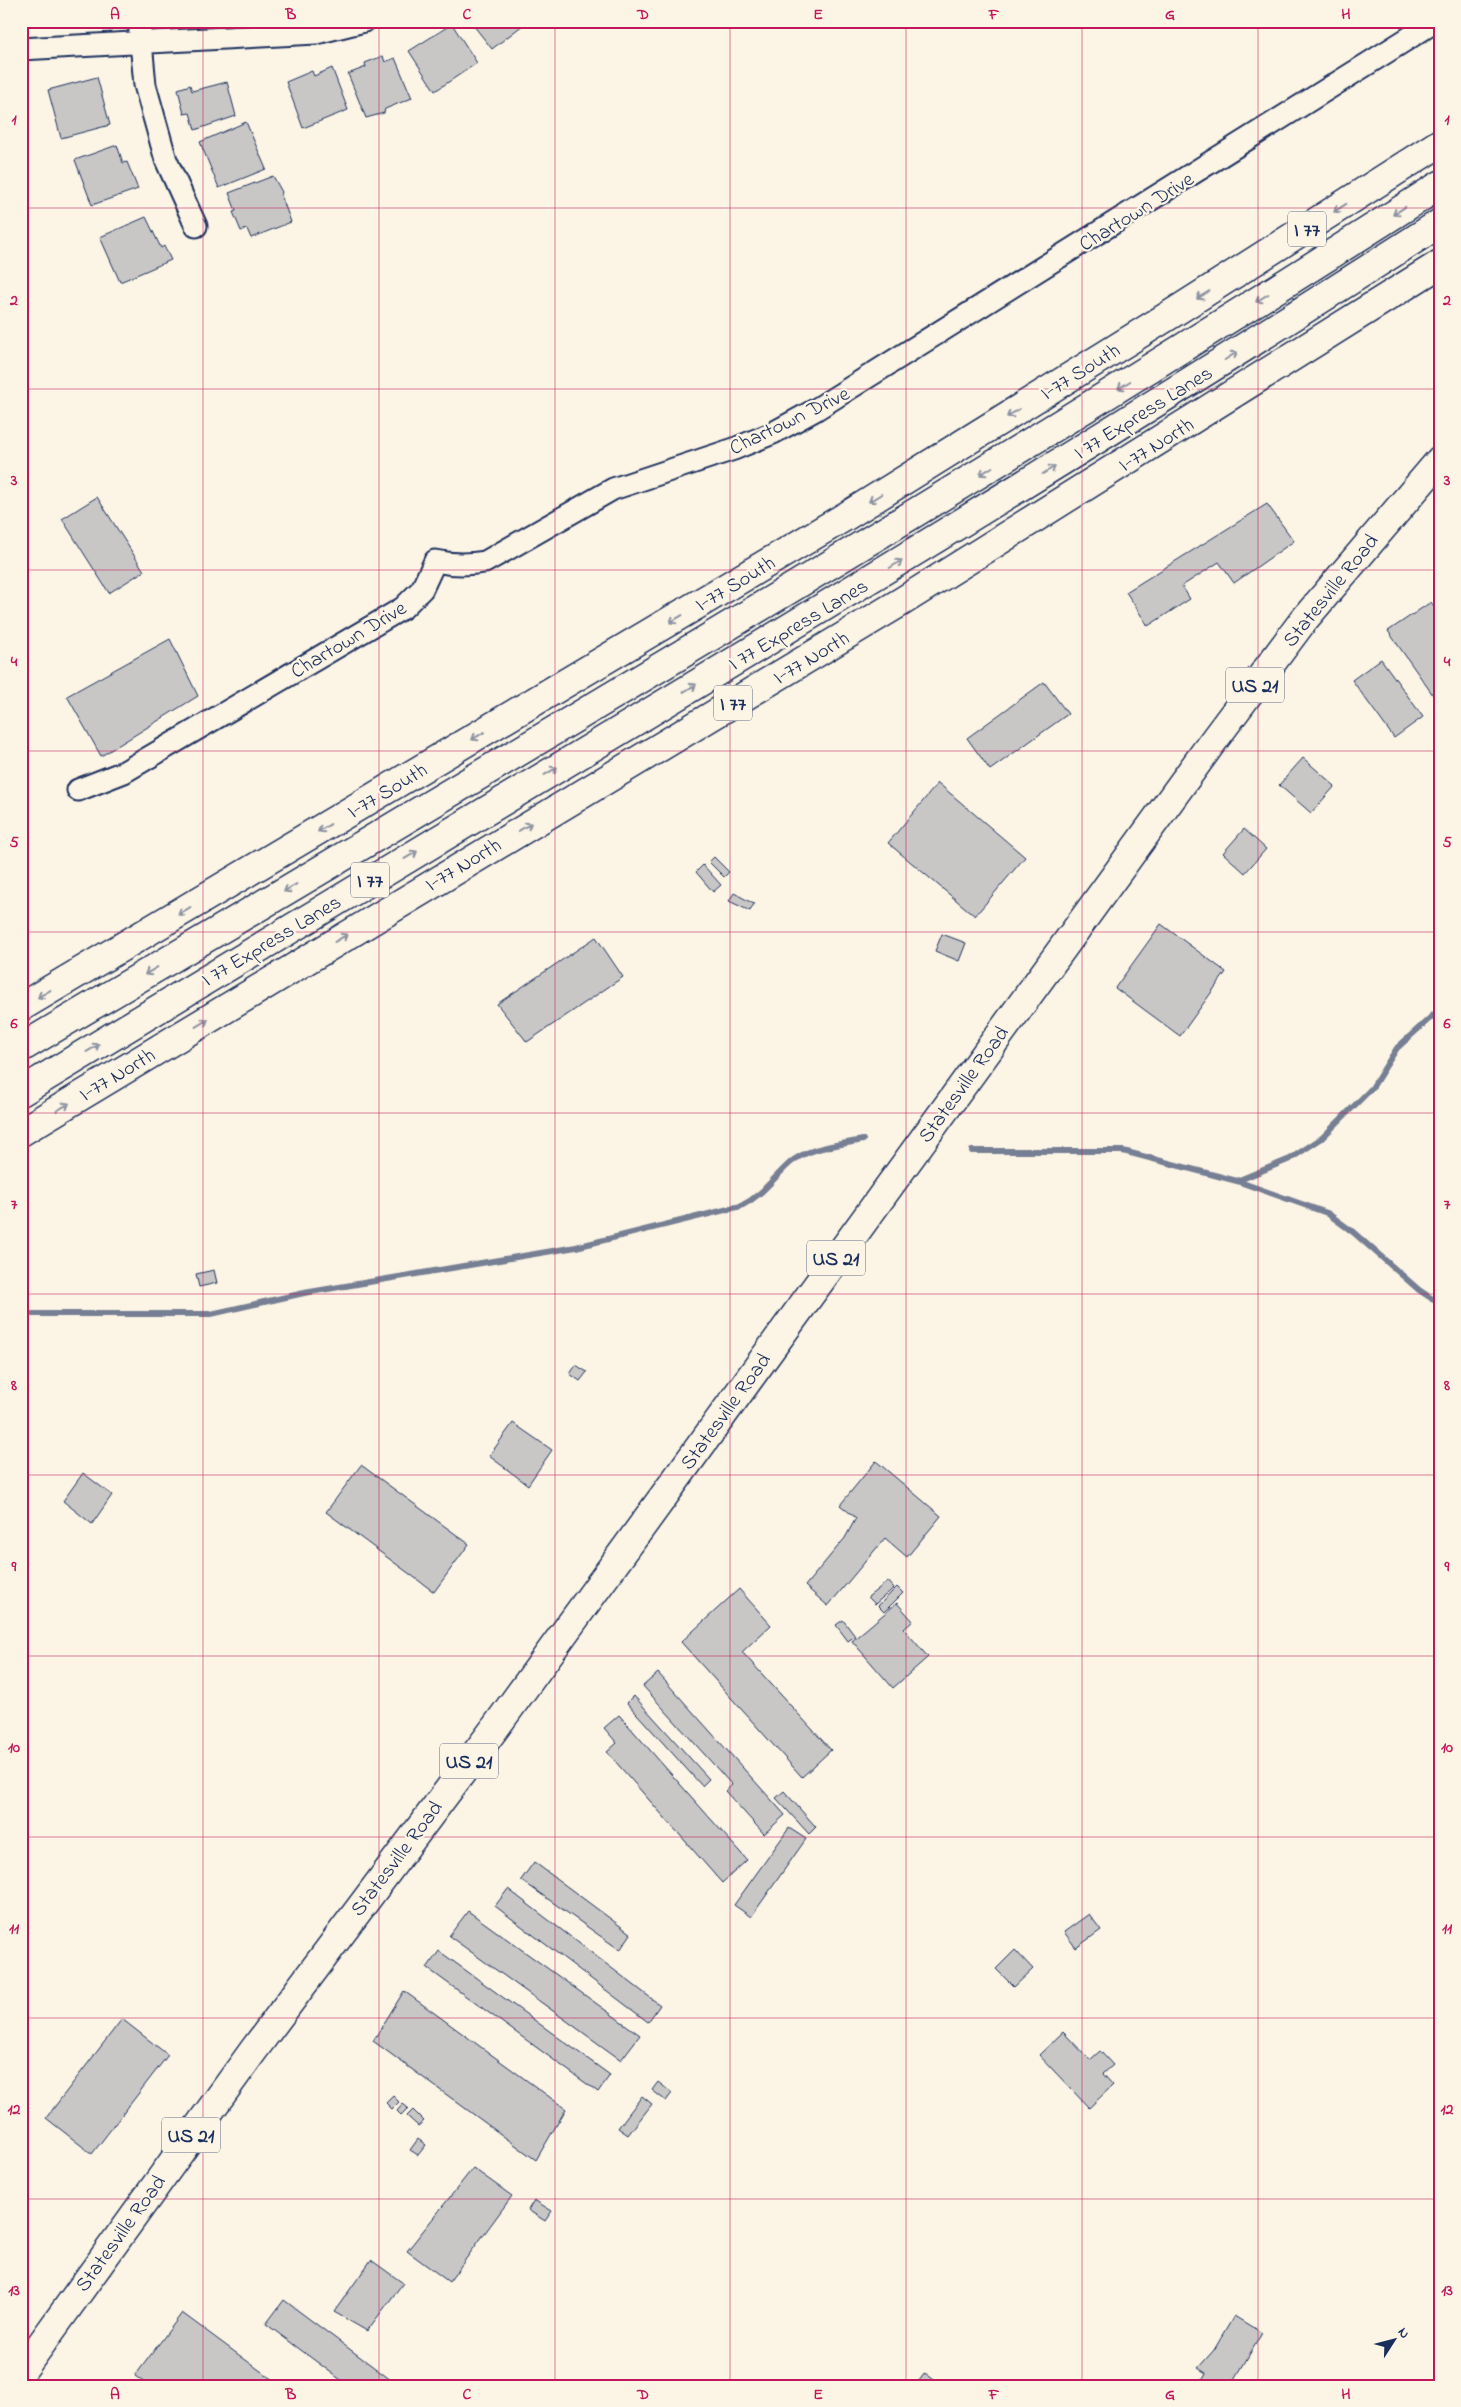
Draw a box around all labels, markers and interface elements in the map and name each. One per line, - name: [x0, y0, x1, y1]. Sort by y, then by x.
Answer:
- text: A: [110, 3, 120, 27]
- text: B: [285, 3, 297, 27]
- text: C: [463, 3, 472, 27]
- text: D: [636, 3, 649, 27]
- text: E: [813, 3, 823, 27]
- text: F: [988, 3, 1000, 27]
- text: G: [1165, 3, 1175, 27]
- text: H: [1341, 3, 1351, 27]
- text: 1: [11, 108, 17, 132]
- text: 1: [1444, 108, 1450, 132]
- street label: Chartown Drive: [1074, 165, 1201, 260]
- one-way arrow: [1333, 203, 1347, 213]
- one-way arrow: [1392, 206, 1406, 216]
- road number: I 77: [1288, 212, 1326, 246]
- text: 2: [9, 289, 18, 313]
- text: 2: [1442, 289, 1451, 313]
- one-way arrow: [1196, 290, 1210, 300]
- one-way arrow: [1255, 293, 1269, 303]
- street label: I-77 South: [1035, 336, 1127, 409]
- one-way arrow: [1224, 351, 1238, 361]
- street label: I 77 Express Lanes: [1069, 359, 1219, 468]
- street label: Chartown Drive: [725, 379, 856, 464]
- one-way arrow: [1118, 380, 1132, 390]
- one-way arrow: [1007, 409, 1021, 419]
- street label: I-77 North: [1113, 411, 1201, 481]
- one-way arrow: [1042, 465, 1056, 475]
- one-way arrow: [980, 466, 994, 476]
- text: 3: [10, 469, 18, 493]
- text: 3: [1443, 469, 1451, 493]
- one-way arrow: [868, 494, 882, 504]
- street label: Statesville Road: [1276, 528, 1387, 654]
- street label: I-77 South: [690, 549, 782, 620]
- one-way arrow: [888, 559, 902, 569]
- street label: I 77 Express Lanes: [723, 572, 875, 679]
- street label: Chartown Drive: [285, 594, 413, 687]
- one-way arrow: [669, 614, 683, 624]
- street label: I-77 North: [768, 624, 856, 693]
- text: 4: [10, 650, 18, 674]
- text: 4: [1443, 650, 1451, 674]
- road number: US 21: [1226, 668, 1284, 702]
- one-way arrow: [683, 683, 697, 693]
- road number: I 77: [714, 686, 752, 720]
- one-way arrow: [472, 732, 486, 742]
- street label: I-77 South: [342, 756, 434, 827]
- one-way arrow: [543, 766, 557, 776]
- one-way arrow: [517, 821, 531, 831]
- one-way arrow: [317, 823, 331, 833]
- text: 5: [9, 831, 19, 855]
- street label: I-77 North: [420, 831, 508, 900]
- text: 5: [1442, 831, 1452, 855]
- one-way arrow: [404, 850, 418, 860]
- road number: I 77: [351, 862, 389, 898]
- one-way arrow: [284, 883, 298, 893]
- street label: I 77 Express Lanes: [196, 888, 348, 995]
- one-way arrow: [177, 906, 191, 916]
- one-way arrow: [333, 933, 347, 943]
- one-way arrow: [144, 966, 158, 976]
- one-way arrow: [38, 989, 52, 999]
- text: 6: [9, 1012, 18, 1036]
- text: 6: [1442, 1012, 1451, 1036]
- one-way arrow: [194, 1017, 208, 1027]
- street label: Statesville Road: [912, 1020, 1018, 1150]
- street label: I-77 North: [74, 1041, 162, 1110]
- one-way arrow: [85, 1043, 99, 1053]
- one-way arrow: [55, 1102, 69, 1112]
- text: 7: [11, 1193, 18, 1217]
- text: 7: [1444, 1193, 1451, 1217]
- road number: US 21: [807, 1240, 865, 1276]
- street label: Statesville Road: [674, 1347, 780, 1477]
- text: 8: [10, 1374, 17, 1398]
- text: 8: [1443, 1374, 1450, 1398]
- text: 9: [11, 1555, 17, 1579]
- text: 9: [1444, 1555, 1450, 1579]
- text: 10: [8, 1736, 20, 1760]
- text: 10: [1441, 1736, 1453, 1760]
- road number: US 21: [440, 1744, 498, 1778]
- street label: Statesville Road: [344, 1795, 451, 1923]
- text: 11: [9, 1917, 20, 1941]
- text: 11: [1442, 1917, 1453, 1941]
- text: 12: [7, 2098, 21, 2122]
- text: 12: [1440, 2098, 1454, 2122]
- road number: US 21: [162, 2118, 220, 2152]
- street label: Statesville Road: [69, 2169, 175, 2299]
- text: 13: [8, 2279, 20, 2303]
- text: 13: [1441, 2279, 1453, 2303]
- north arrow: [1368, 2314, 1418, 2364]
- text: N: [1392, 2323, 1415, 2343]
- text: A: [110, 2383, 120, 2407]
- text: B: [285, 2383, 297, 2407]
- text: C: [463, 2383, 472, 2407]
- text: D: [636, 2383, 649, 2407]
- text: E: [813, 2383, 823, 2407]
- text: F: [988, 2383, 1000, 2407]
- text: G: [1165, 2383, 1175, 2407]
- text: H: [1341, 2383, 1351, 2407]

